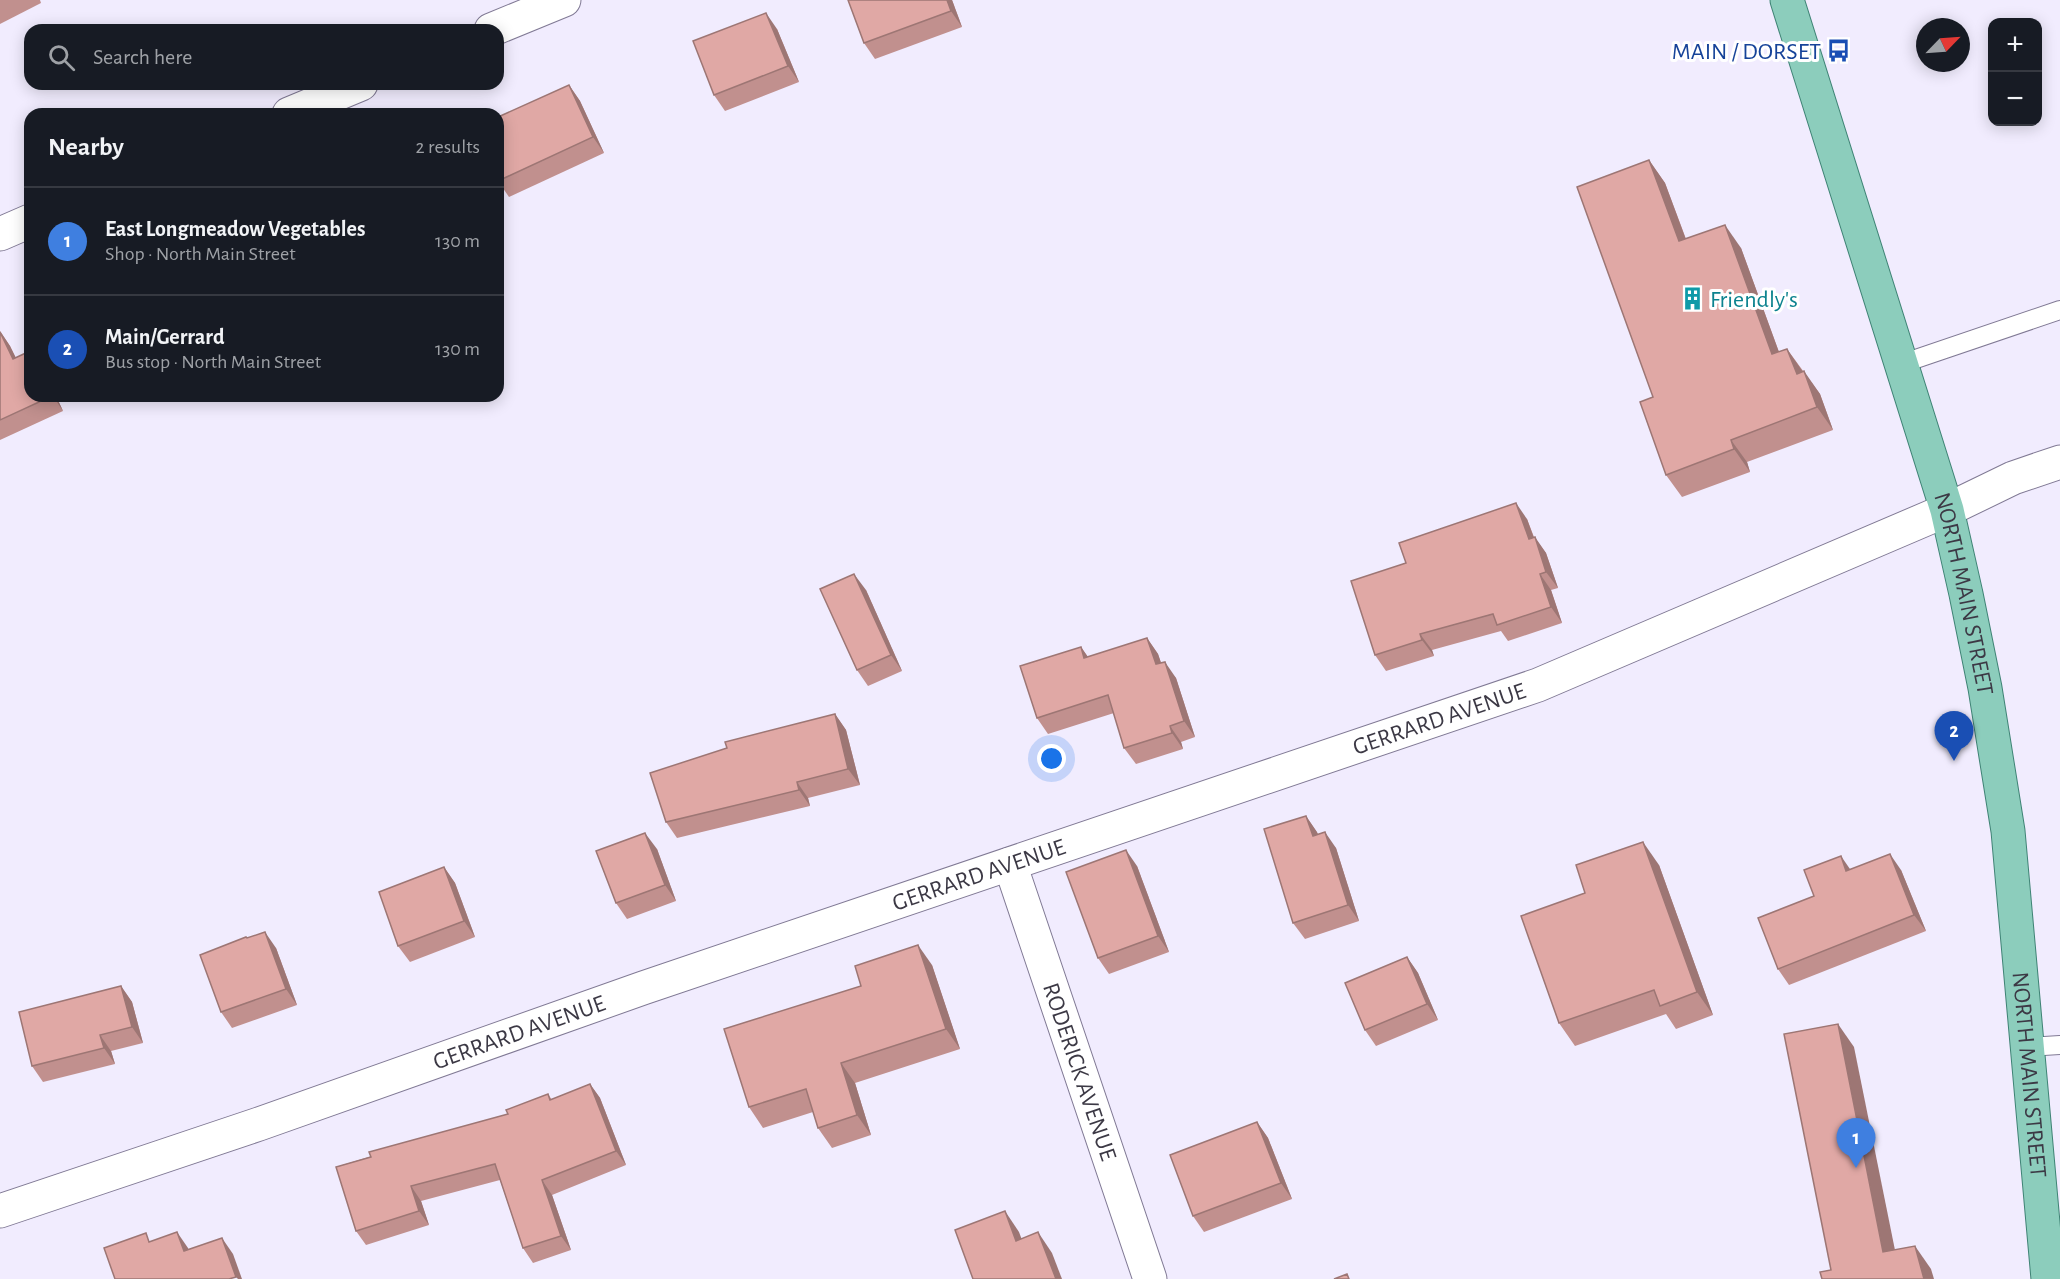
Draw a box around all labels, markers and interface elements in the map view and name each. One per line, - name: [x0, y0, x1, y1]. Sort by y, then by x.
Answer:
- north arrow: [1916, 18, 1970, 72]
- map controls: [1988, 18, 2042, 126]
- button: +: [1988, 18, 2042, 72]
- search box: [24, 24, 504, 90]
- bus stop icon: MAIN / DORSET: [1826, 38, 1852, 64]
- place label: MAIN / DORSET: [1672, 40, 1821, 64]
- icon: search: [45, 41, 78, 74]
- text: Search here: [93, 46, 192, 68]
- button: −: [1988, 72, 2042, 126]
- text: Nearby: [48, 134, 124, 160]
- text: 2 results: [416, 137, 480, 157]
- text: East Longmeadow Vegetables: [105, 218, 365, 240]
- text: 1: [64, 231, 71, 251]
- text: 130 m: [435, 231, 480, 251]
- text: Shop · North Main Street: [105, 244, 296, 264]
- building icon: Friendly's: [1679, 286, 1705, 312]
- place label: Friendly's: [1710, 288, 1798, 312]
- text: Main/Gerrard: [105, 326, 224, 348]
- text: 2: [63, 339, 72, 359]
- text: 130 m: [435, 339, 480, 359]
- text: Bus stop · North Main Street: [105, 352, 321, 372]
- street label: NORTH MAIN STREET: [1929, 490, 1997, 697]
- street label: GERRARD AVENUE: [1350, 679, 1529, 760]
- pin: 2: [1934, 712, 1974, 761]
- your location: [1037, 744, 1066, 773]
- street label: GERRARD AVENUE: [890, 835, 1069, 916]
- street label: NORTH MAIN STREET: [2008, 971, 2050, 1179]
- street label: RODERICK AVENUE: [1038, 980, 1120, 1164]
- street label: GERRARD AVENUE: [430, 991, 609, 1074]
- pin: 1: [1836, 1118, 1876, 1168]

